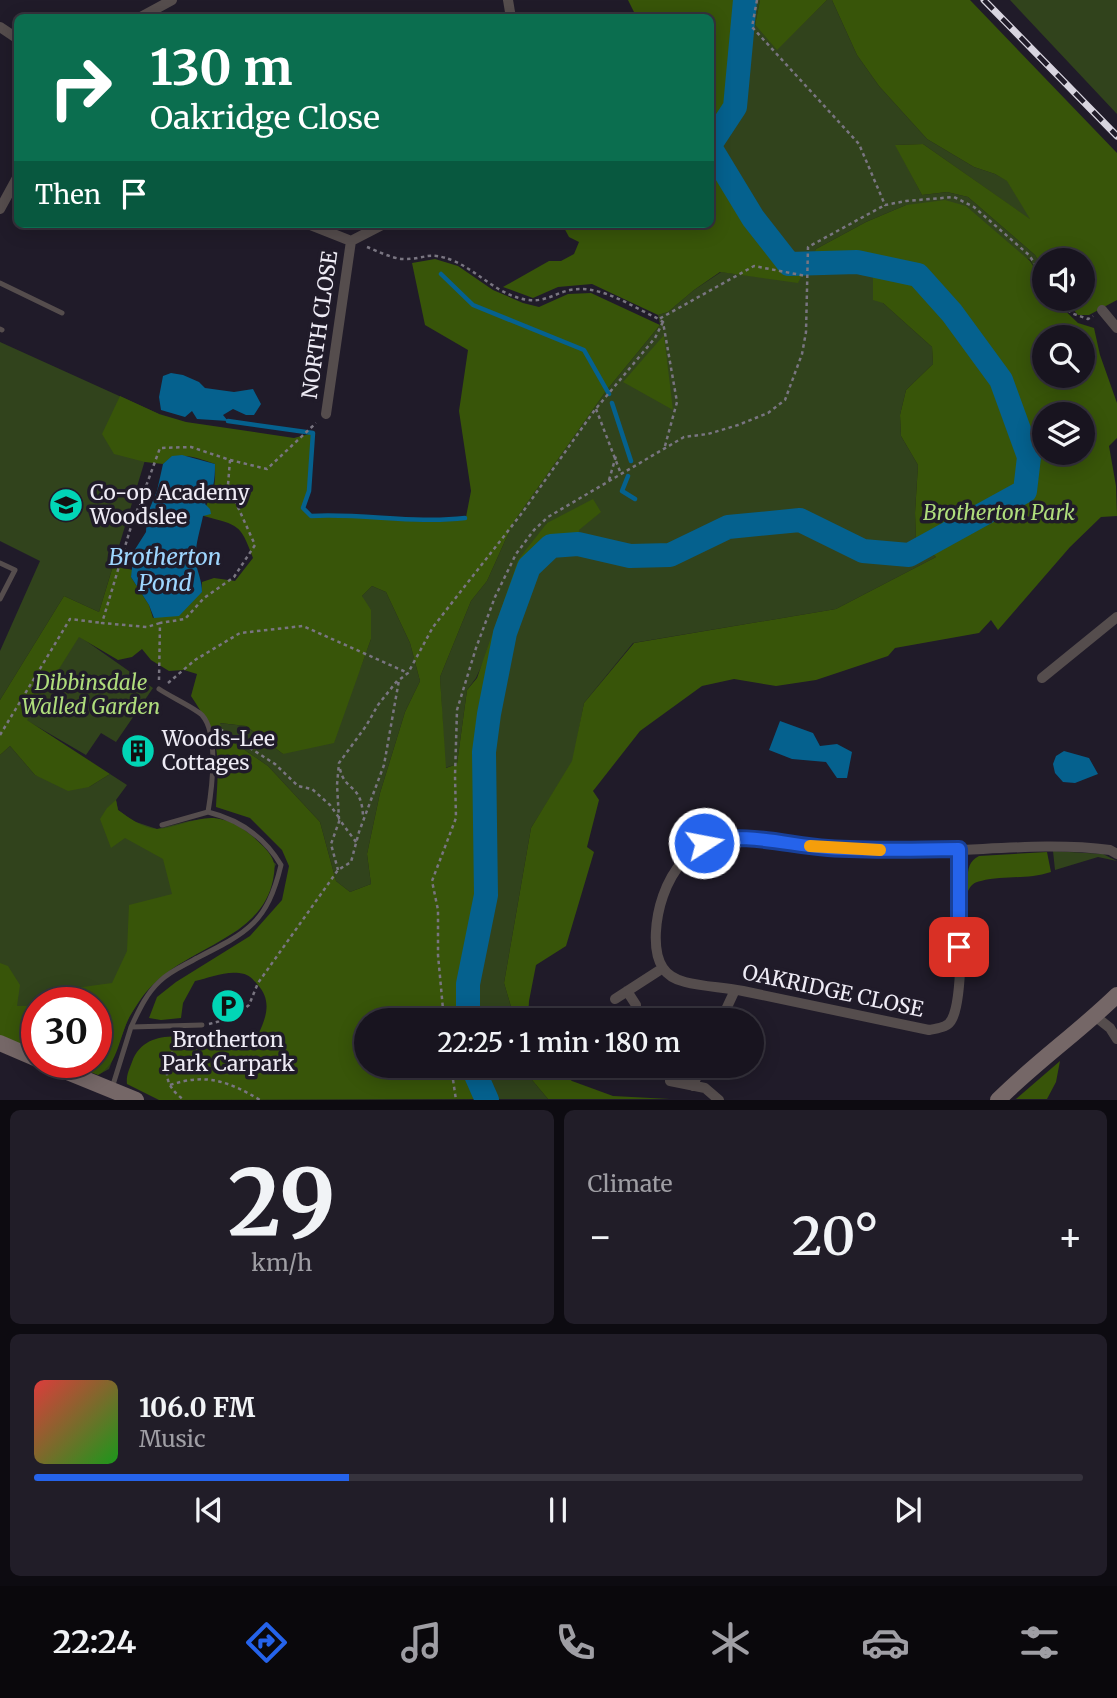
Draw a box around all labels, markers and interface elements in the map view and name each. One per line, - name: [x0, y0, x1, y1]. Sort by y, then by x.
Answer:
- text: 130 m: [150, 37, 293, 98]
- icon: right: [35, 42, 126, 133]
- text: Oakridge Close: [150, 98, 380, 138]
- icon: arrive: [115, 175, 153, 213]
- text: Then: [35, 178, 101, 211]
- map controls: [1032, 248, 1095, 465]
- button: sound: [1032, 248, 1095, 311]
- street label: NORTH CLOSE: [296, 249, 343, 401]
- button: search: [1032, 325, 1095, 388]
- button: layers: [1032, 402, 1095, 465]
- place label: Co-op Academy Woodslee: [89, 479, 250, 530]
- school or university icon: Co-op Academy Woodslee: [47, 486, 85, 524]
- park label: Brotherton Park: [923, 499, 1075, 526]
- water label: Brotherton Pond: [108, 542, 222, 597]
- park label: Dibbinsdale Walled Garden: [22, 669, 160, 720]
- place label: Woods-Lee Cottages: [161, 725, 275, 776]
- building icon: Woods-Lee Cottages: [119, 732, 157, 770]
- position arrow: [667, 806, 741, 880]
- pin: [929, 917, 989, 977]
- icon: arrive: [940, 928, 978, 966]
- street label: OAKRIDGE CLOSE: [740, 958, 927, 1023]
- speed limit sign: 30: [21, 987, 112, 1078]
- parking icon: Brotherton Park Carpark: [209, 987, 247, 1025]
- place label: Brotherton Park Carpark: [162, 1026, 295, 1077]
- text: 22:25 · 1 min · 180 m: [437, 1026, 681, 1059]
- text: 29: [228, 1145, 336, 1260]
- text: Climate: [588, 1169, 673, 1198]
- text: 20°: [792, 1204, 879, 1269]
- text: −: [588, 1213, 613, 1260]
- text: +: [1058, 1213, 1083, 1260]
- text: km/h: [251, 1248, 312, 1277]
- text: 106.0 FM: [139, 1391, 255, 1424]
- text: Music: [139, 1424, 206, 1453]
- icon: previous: [190, 1491, 228, 1529]
- icon: pause: [539, 1491, 577, 1529]
- icon: next: [889, 1491, 927, 1529]
- icon: directions: [242, 1618, 291, 1667]
- icon: music: [397, 1618, 446, 1667]
- icon: phone: [551, 1618, 600, 1667]
- icon: climate: [706, 1618, 755, 1667]
- icon: car: [861, 1618, 910, 1667]
- icon: filters: [1015, 1618, 1064, 1667]
- text: 22:24: [53, 1622, 136, 1662]

